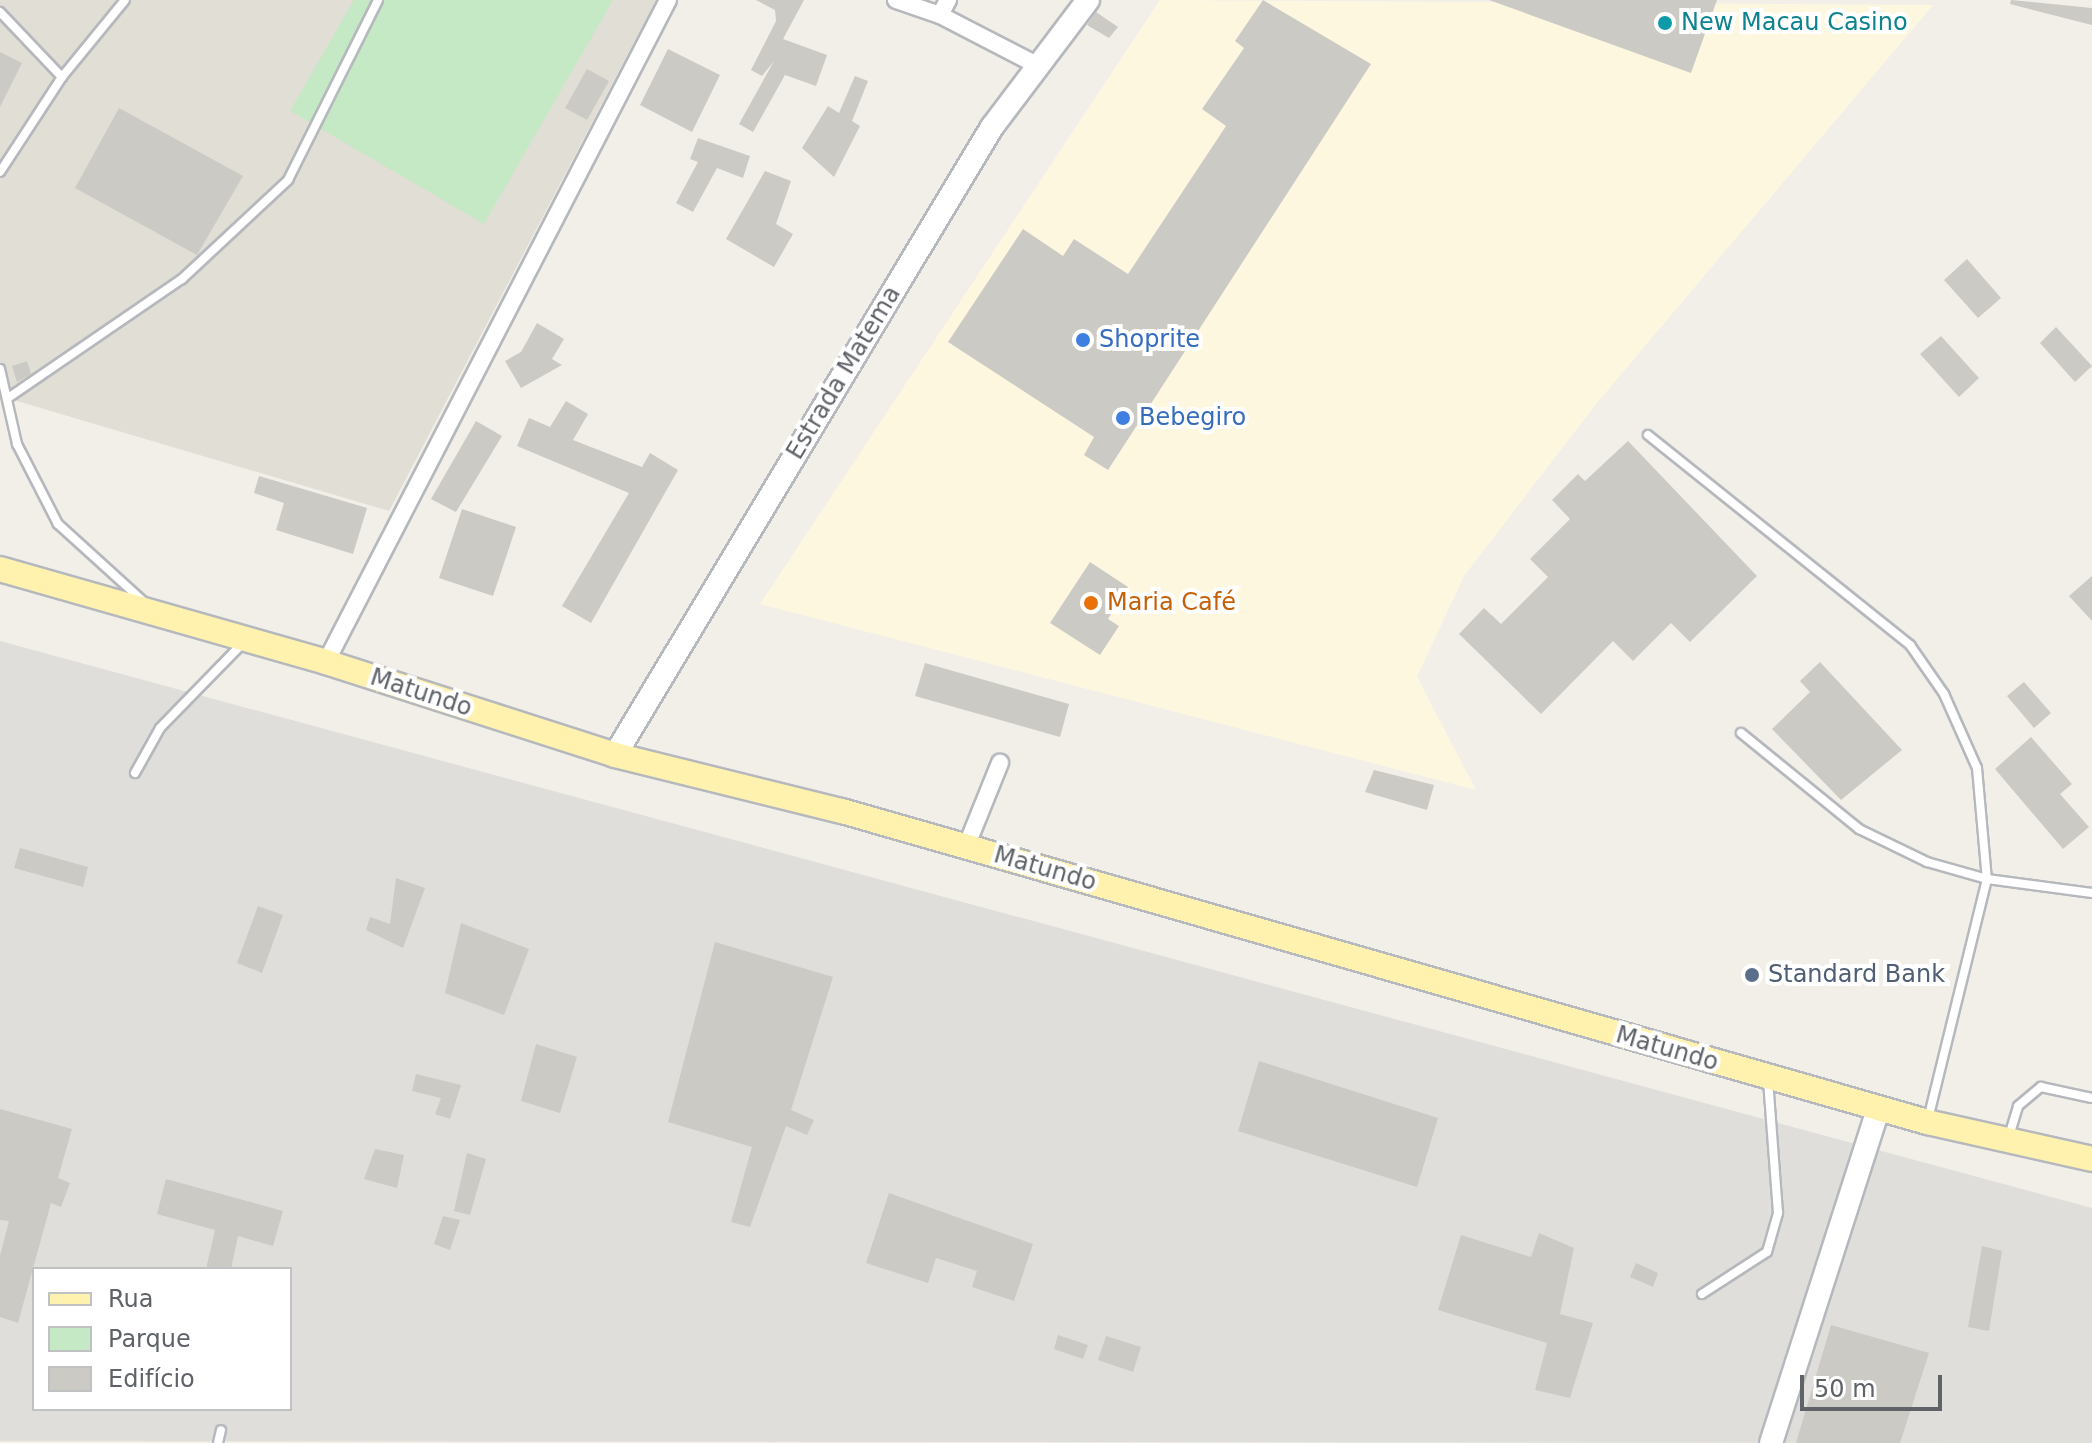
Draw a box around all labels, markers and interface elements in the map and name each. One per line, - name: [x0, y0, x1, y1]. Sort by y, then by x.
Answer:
- place label: New Macau Casino: [1681, 9, 1908, 37]
- marker: New Macau Casino: [1656, 14, 1674, 32]
- street label: Estrada Matema: [781, 281, 907, 465]
- place label: Shoprite: [1099, 326, 1200, 354]
- marker: Shoprite: [1074, 331, 1092, 349]
- place label: Bebegiro: [1139, 404, 1246, 432]
- marker: Bebegiro: [1114, 409, 1132, 427]
- place label: Maria Café: [1107, 589, 1236, 617]
- marker: Maria Café: [1082, 594, 1100, 612]
- street label: Matundo: [367, 663, 475, 723]
- street label: Matundo: [990, 841, 1100, 897]
- place label: Standard Bank: [1768, 961, 1945, 989]
- marker: Standard Bank: [1743, 966, 1761, 984]
- street label: Matundo: [1612, 1021, 1722, 1077]
- legend: [32, 1267, 292, 1411]
- text: Rua: [108, 1285, 154, 1313]
- text: Parque: [108, 1325, 191, 1353]
- scale bar: [1804, 1359, 1946, 1409]
- text: Edifício: [108, 1365, 195, 1393]
- text: 50 m: [1814, 1375, 1876, 1403]

